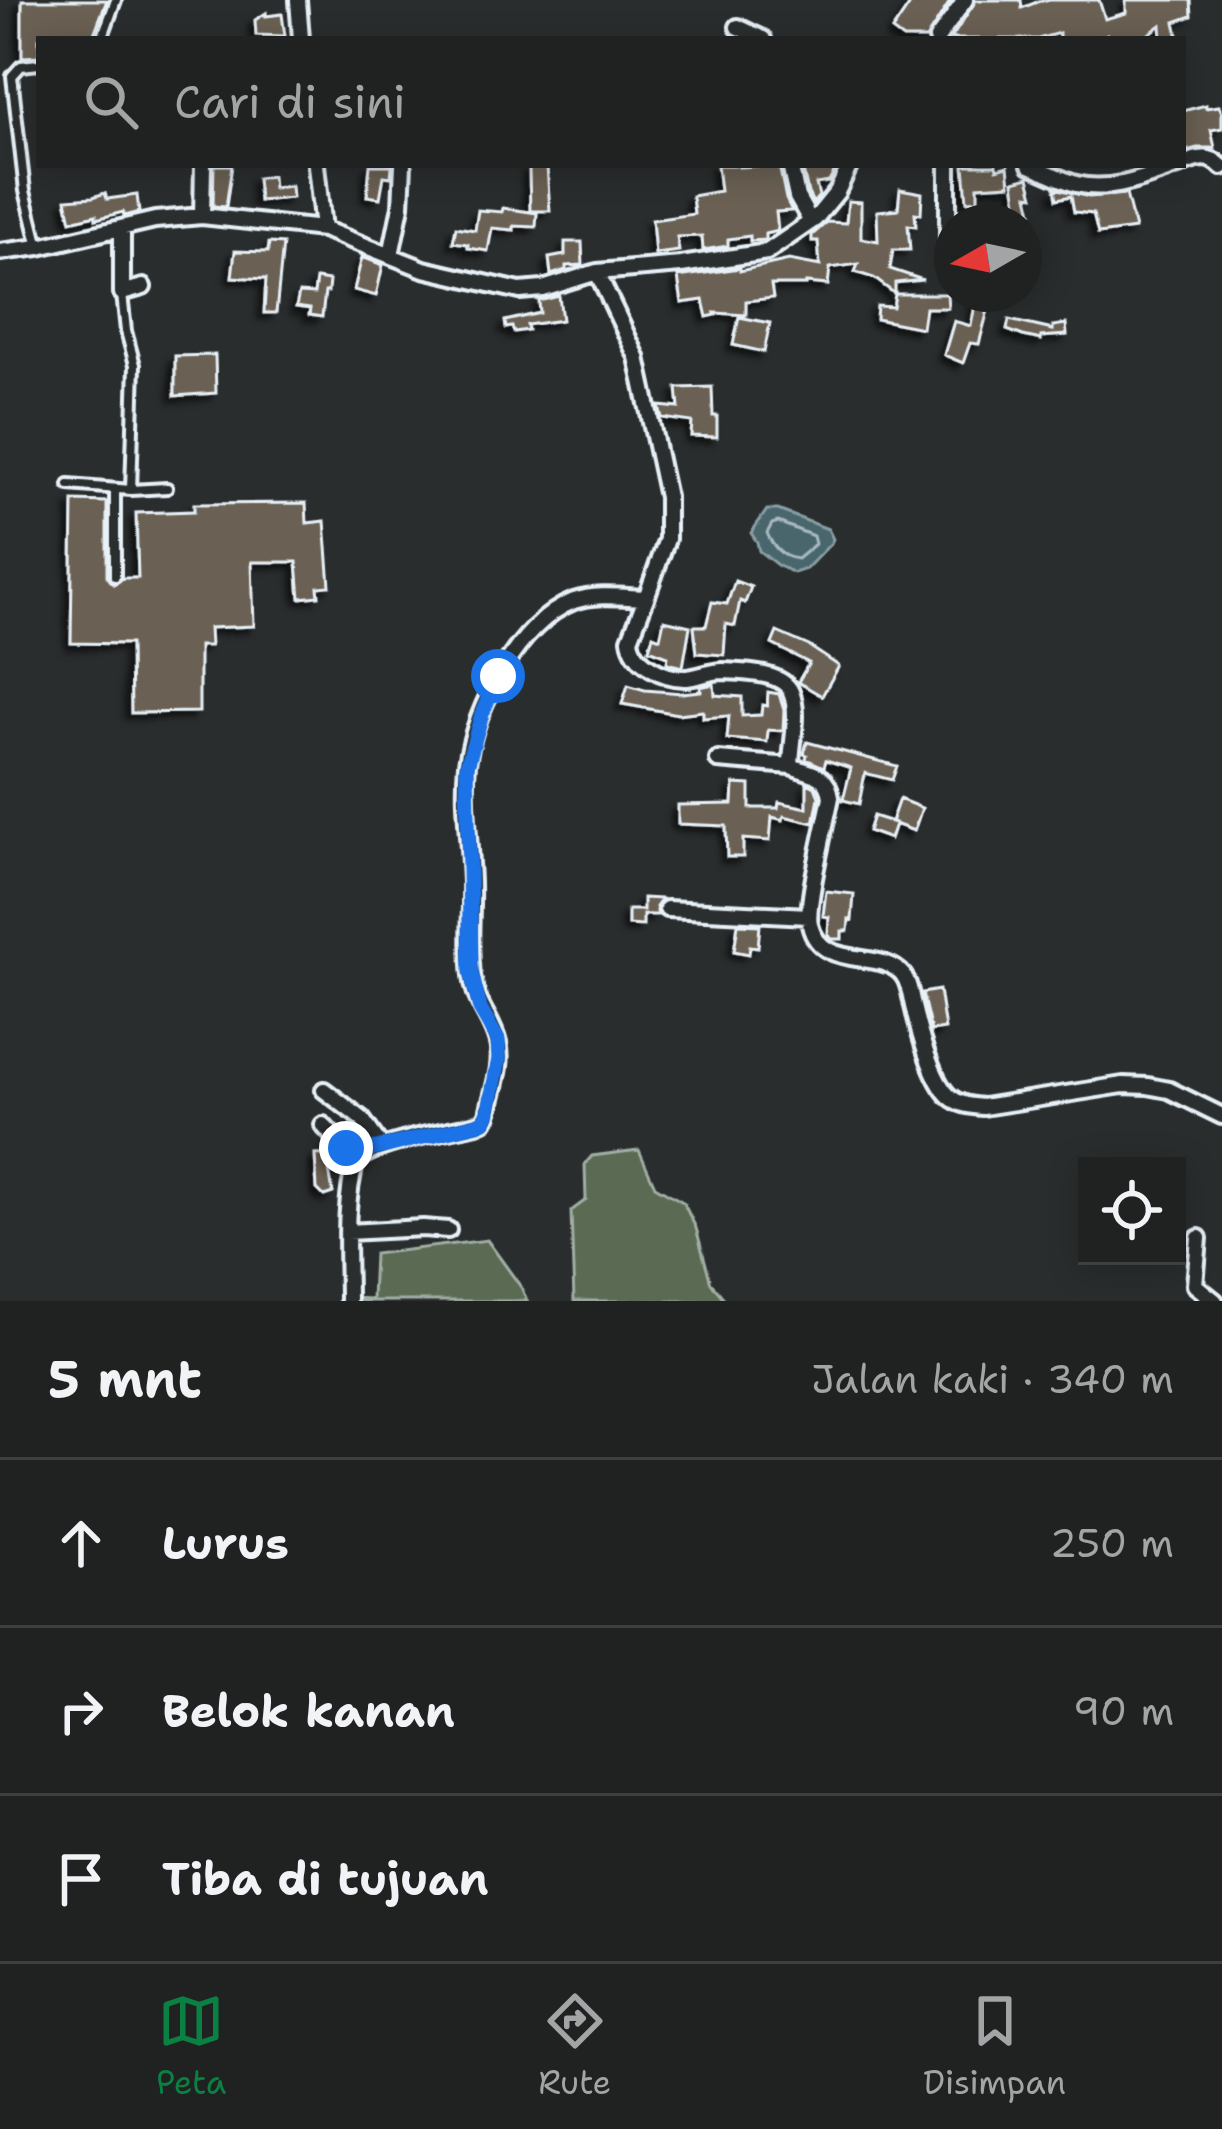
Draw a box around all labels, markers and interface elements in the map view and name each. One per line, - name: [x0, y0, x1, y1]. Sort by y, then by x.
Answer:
- search box: [36, 36, 1186, 168]
- icon: search: [78, 69, 144, 135]
- text: Cari di sini: [174, 72, 406, 132]
- north arrow: [934, 204, 1042, 312]
- route start: [471, 649, 525, 703]
- route end: [319, 1121, 373, 1175]
- map controls: [1078, 1157, 1186, 1265]
- button: locate: [1078, 1157, 1186, 1265]
- text: 5 mnt: [48, 1345, 202, 1413]
- text: Jalan kaki · 340 m: [811, 1353, 1174, 1405]
- icon: ahead: [48, 1510, 114, 1576]
- text: Lurus: [162, 1513, 289, 1573]
- text: 250 m: [1050, 1517, 1174, 1569]
- icon: right: [48, 1678, 114, 1744]
- text: Belok kanan: [162, 1681, 455, 1741]
- text: 90 m: [1073, 1685, 1174, 1737]
- icon: arrive: [48, 1846, 114, 1912]
- text: Tiba di tujuan: [162, 1849, 489, 1909]
- tab: Peta: [156, 1988, 226, 2105]
- tab: Rute: [538, 1988, 611, 2105]
- tab: Disimpan: [923, 1988, 1066, 2105]

